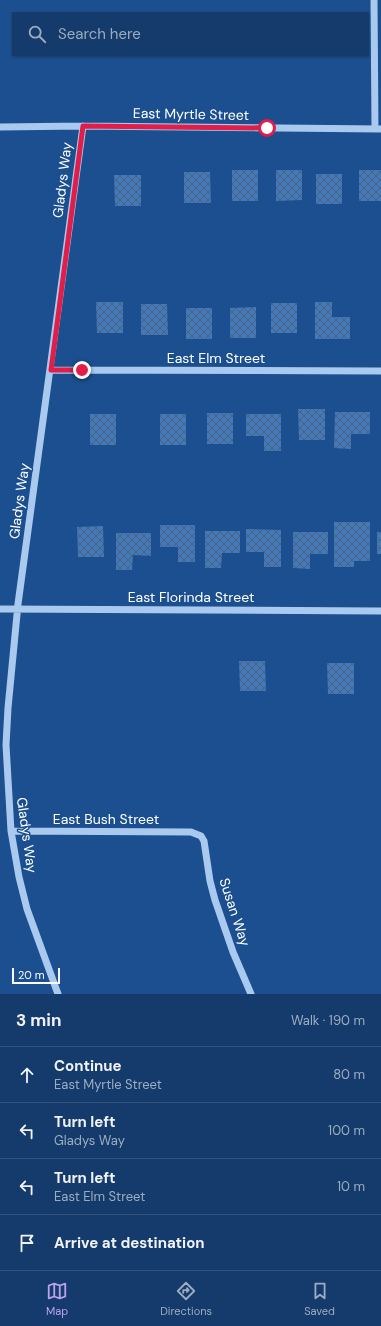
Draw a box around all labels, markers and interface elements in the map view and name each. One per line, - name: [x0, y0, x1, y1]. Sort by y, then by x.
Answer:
- search box: [12, 12, 369, 56]
- icon: search: [26, 23, 48, 45]
- text: Search here: [58, 24, 141, 44]
- street label: East Myrtle Street: [133, 104, 249, 124]
- route start: [258, 119, 276, 137]
- street label: Gladys Way: [48, 141, 76, 219]
- street label: East Elm Street: [167, 349, 265, 367]
- route end: [73, 361, 91, 379]
- street label: Gladys Way: [5, 462, 33, 540]
- street label: East Florinda Street: [128, 588, 254, 606]
- street label: Gladys Way: [13, 796, 41, 874]
- street label: East Bush Street: [53, 810, 159, 828]
- street label: Susan Way: [216, 876, 255, 949]
- scale bar: [12, 966, 60, 985]
- text: 20 m: [18, 968, 44, 982]
- text: 3 min: [16, 1009, 61, 1031]
- text: Walk · 190 m: [291, 1012, 365, 1029]
- text: Continue: [54, 1056, 122, 1076]
- icon: ahead: [16, 1064, 38, 1086]
- text: 80 m: [333, 1066, 365, 1083]
- text: East Myrtle Street: [54, 1076, 162, 1093]
- text: Turn left: [54, 1112, 115, 1132]
- icon: left: [16, 1120, 38, 1142]
- text: 100 m: [328, 1122, 365, 1139]
- text: Gladys Way: [54, 1132, 125, 1149]
- text: Turn left: [54, 1168, 115, 1188]
- icon: left: [16, 1176, 38, 1198]
- text: 10 m: [337, 1178, 365, 1195]
- text: East Elm Street: [54, 1188, 145, 1205]
- icon: arrive: [16, 1232, 38, 1254]
- text: Arrive at destination: [54, 1233, 205, 1253]
- tab: Map: [46, 1280, 68, 1318]
- tab: Directions: [160, 1280, 212, 1318]
- tab: Saved: [304, 1280, 335, 1318]

